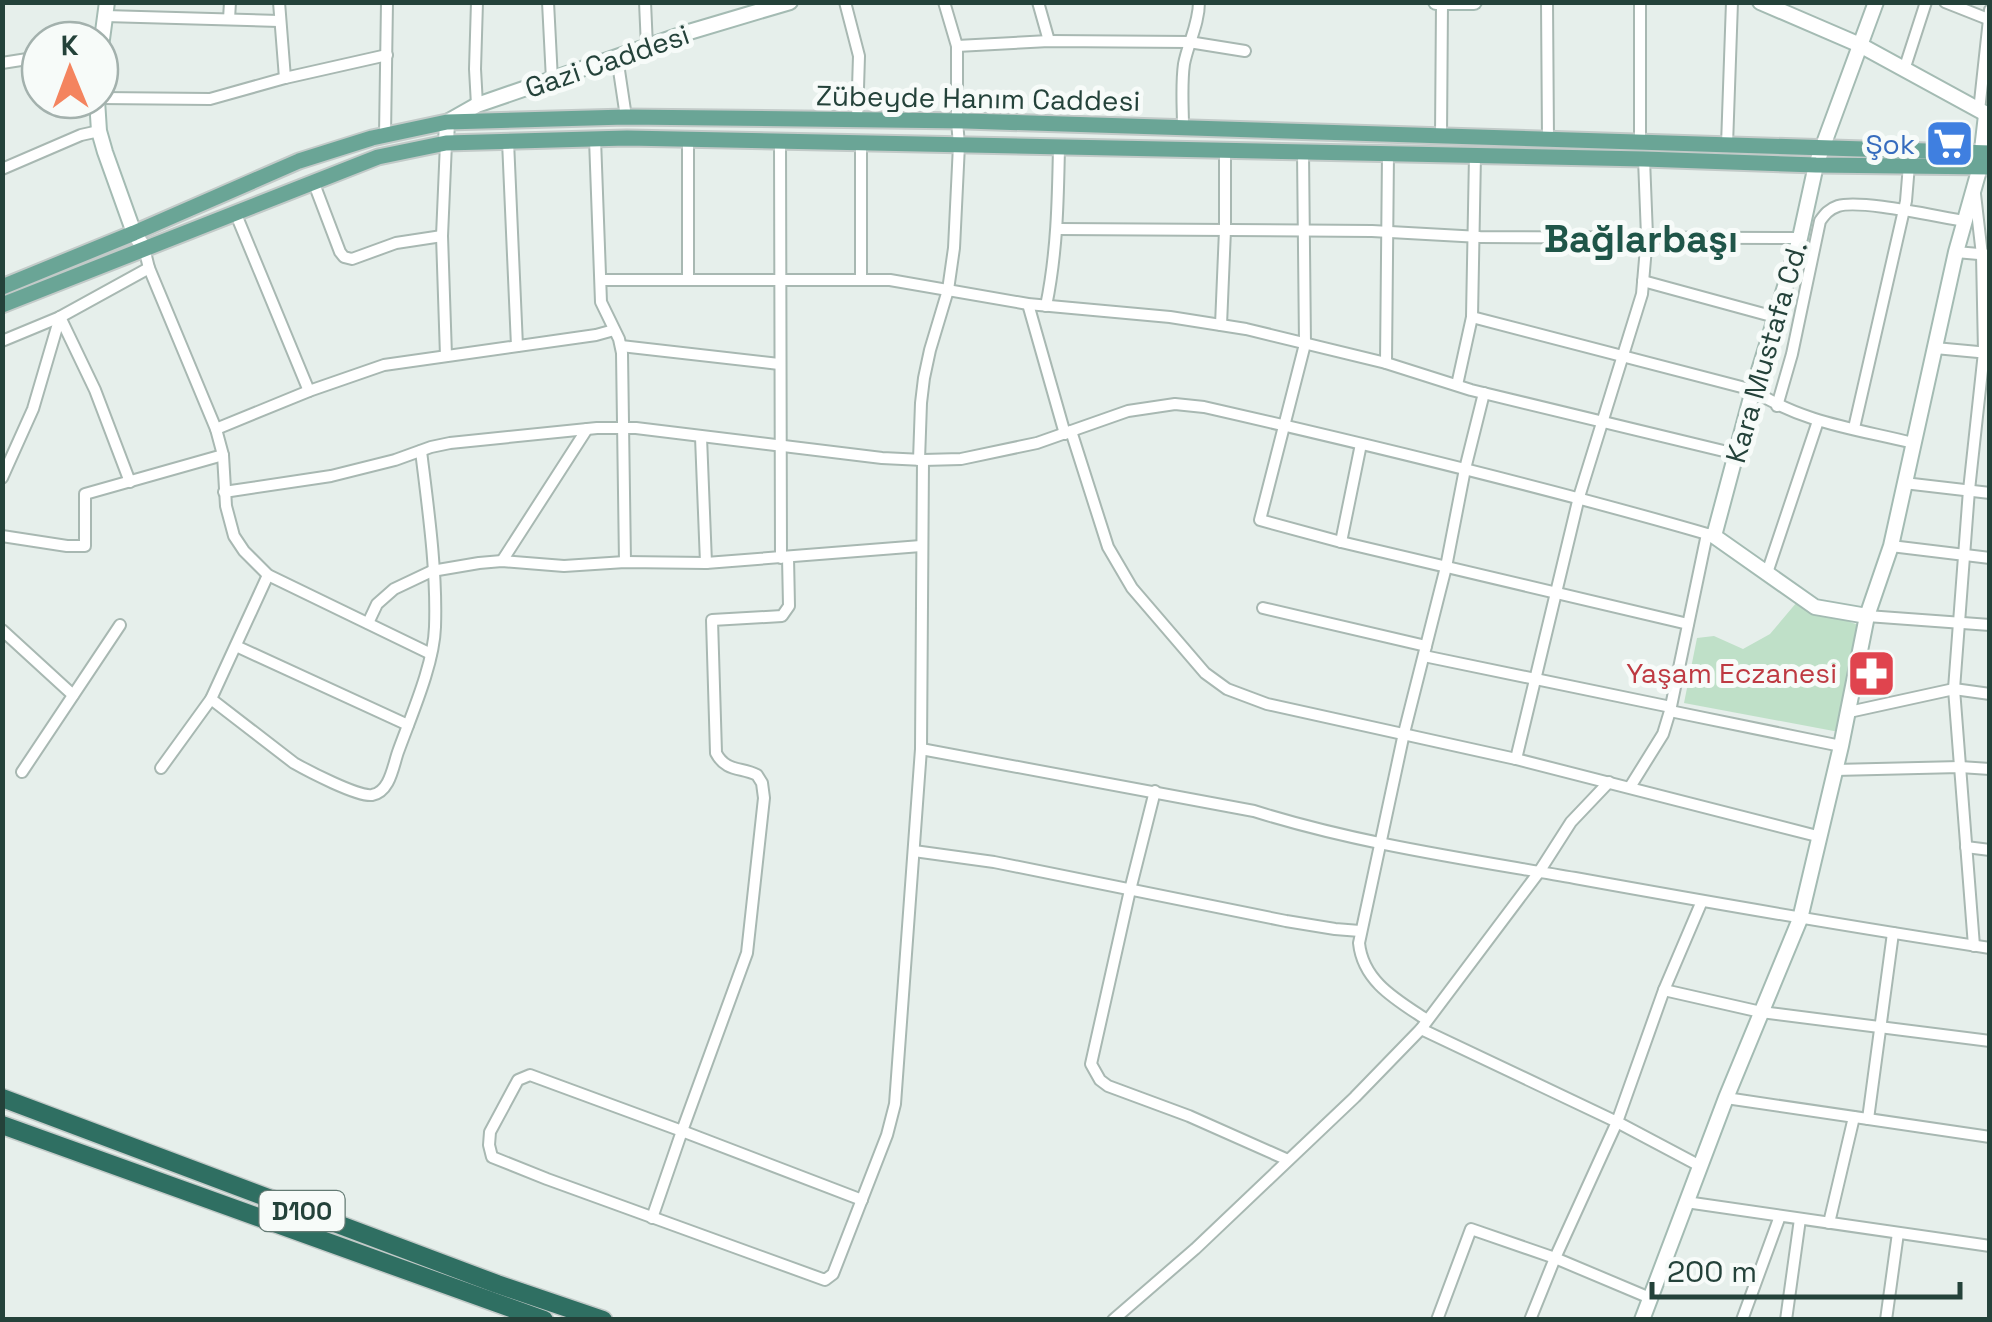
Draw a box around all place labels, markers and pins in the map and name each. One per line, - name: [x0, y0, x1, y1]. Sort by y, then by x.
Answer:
- supermarket icon: Şok: [1924, 118, 1976, 170]
- place label: Şok: [1865, 126, 1915, 162]
- pharmacy icon: Yaşam Eczanesi: [1846, 647, 1898, 699]
- place label: Yaşam Eczanesi: [1626, 655, 1837, 691]

